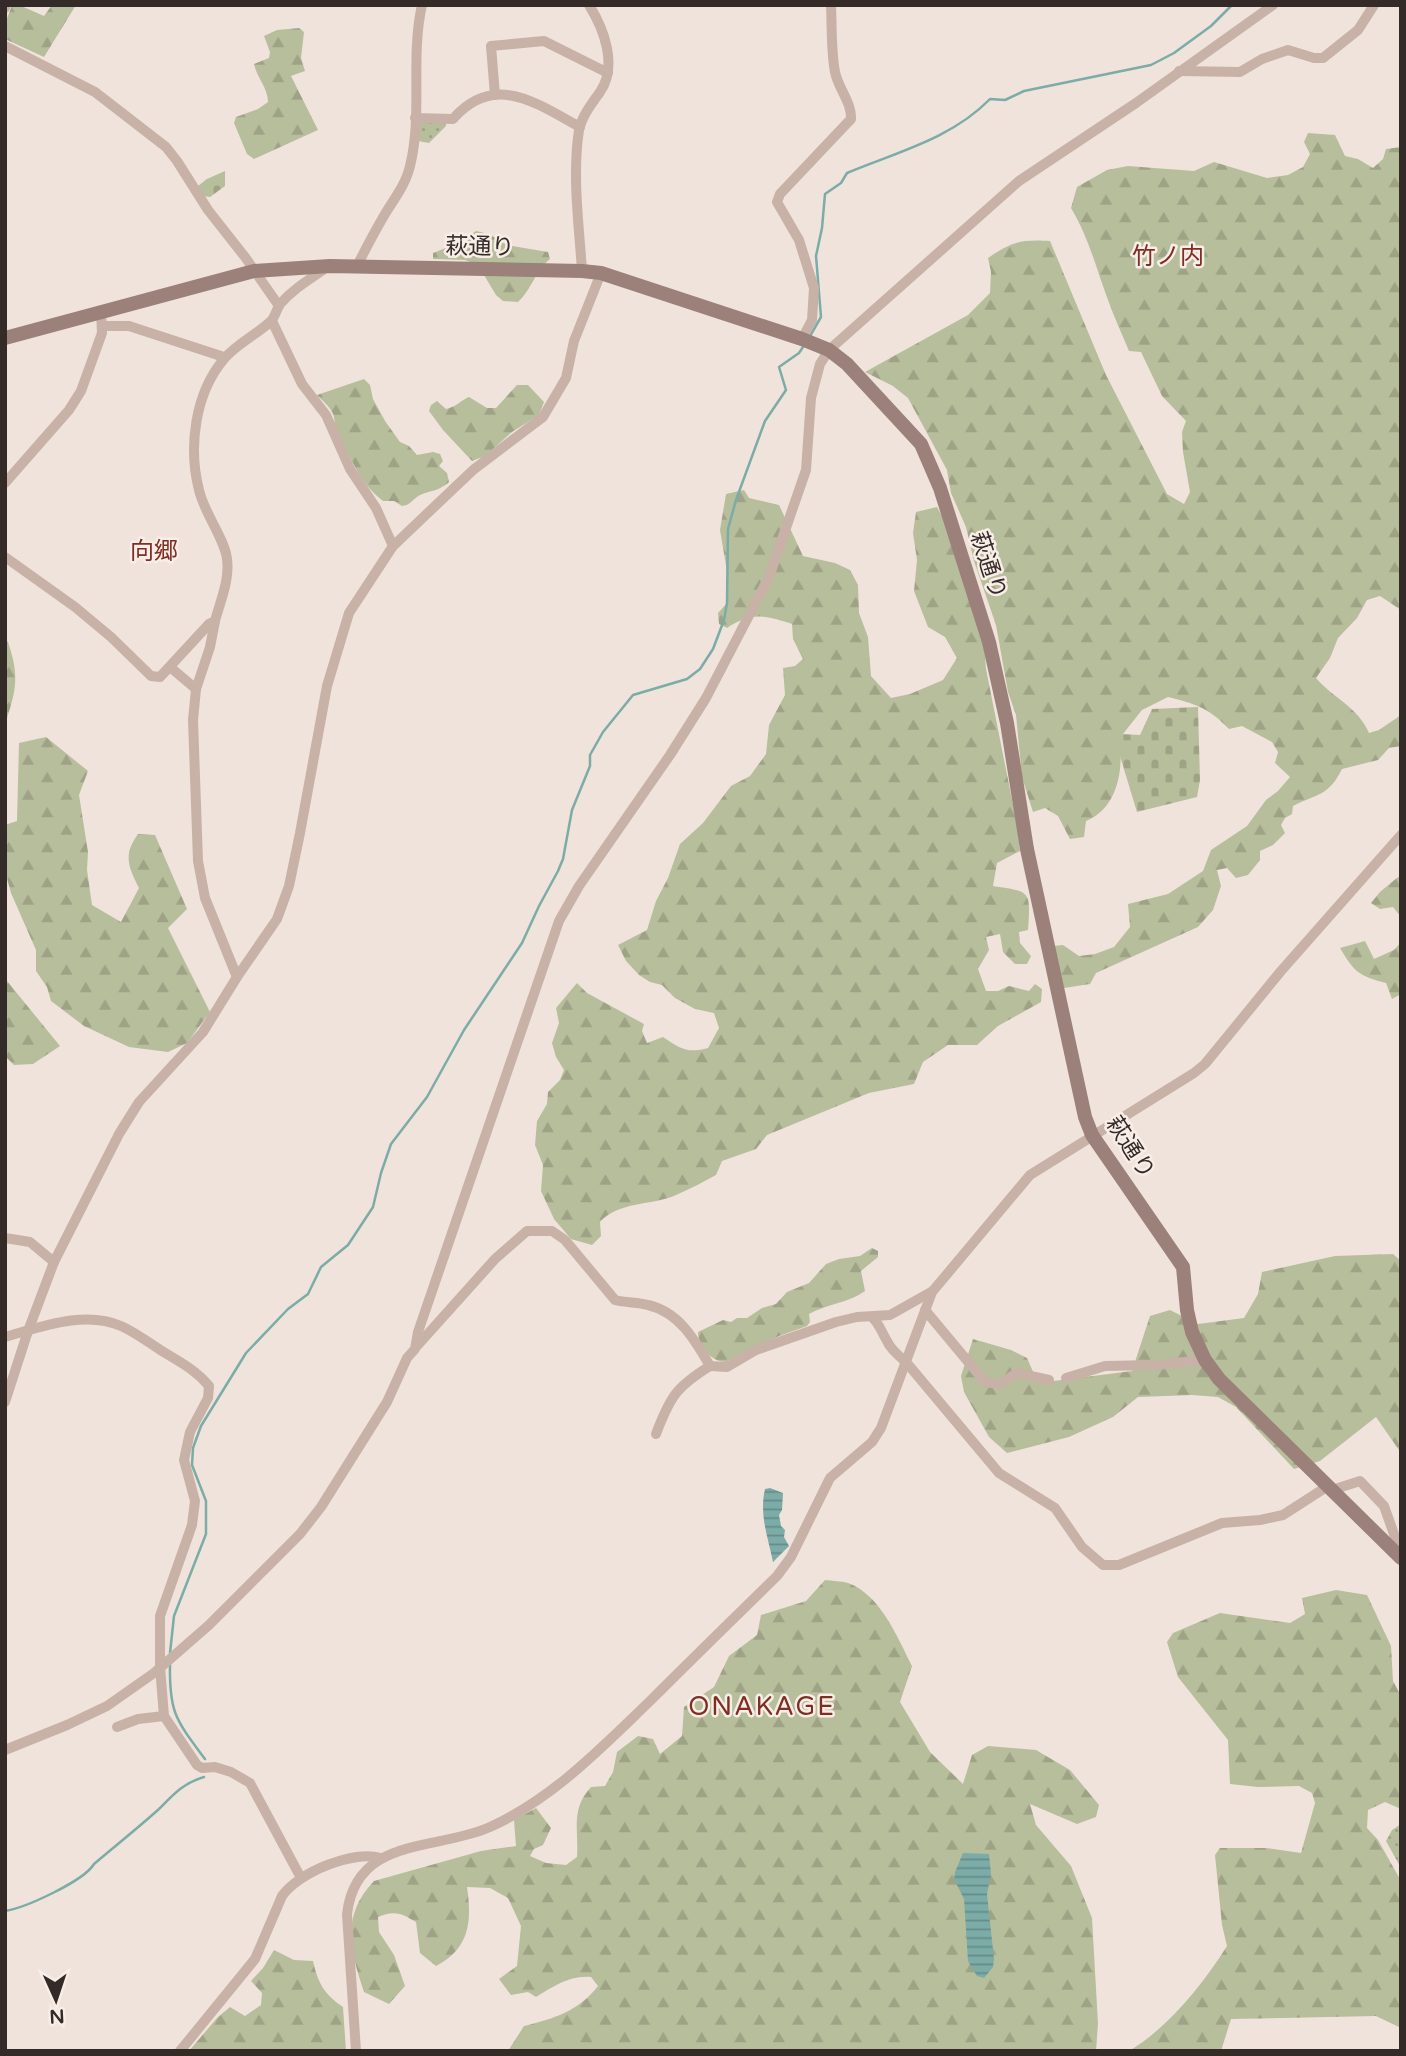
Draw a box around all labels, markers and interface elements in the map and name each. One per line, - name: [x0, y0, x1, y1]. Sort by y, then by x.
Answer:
- street label: 萩通り: [445, 232, 515, 262]
- district label: 竹ノ内: [1132, 242, 1204, 271]
- street label: 萩通り: [964, 528, 1012, 602]
- district label: 向郷: [130, 537, 178, 566]
- street label: 萩通り: [1100, 1111, 1161, 1184]
- district label: ONAKAGE: [688, 1691, 836, 1722]
- north arrow: [21, 1965, 91, 2035]
- text: N: [49, 2005, 65, 2027]

